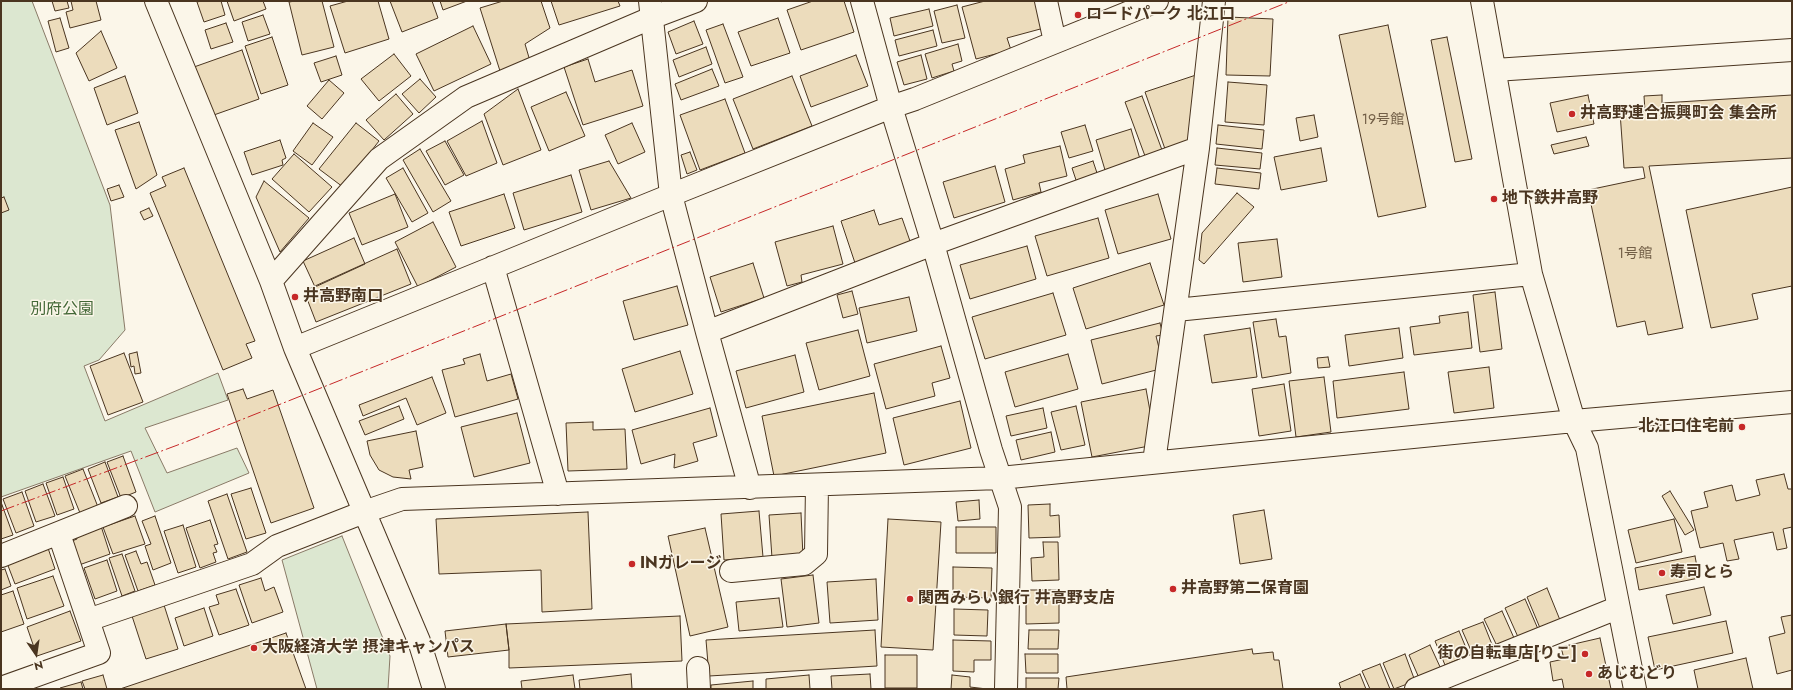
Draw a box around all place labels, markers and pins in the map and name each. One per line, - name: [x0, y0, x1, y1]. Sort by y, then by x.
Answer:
- place label: ロードパーク 北江口: [1086, 5, 1235, 25]
- marker: ロードパーク 北江口: [1073, 10, 1083, 20]
- place label: 井高野連合振興町会 集会所: [1580, 104, 1777, 124]
- marker: 井高野連合振興町会 集会所: [1567, 109, 1577, 119]
- place label: 地下鉄井高野: [1502, 189, 1598, 209]
- marker: 地下鉄井高野: [1489, 194, 1499, 204]
- place label: 井高野南口: [303, 287, 383, 307]
- marker: 井高野南口: [290, 292, 300, 302]
- place label: 北江口住宅前: [1638, 417, 1734, 437]
- marker: 北江口住宅前: [1737, 422, 1747, 432]
- place label: INガレージ: [640, 554, 722, 574]
- marker: INガレージ: [627, 559, 637, 569]
- place label: 寿司とら: [1670, 563, 1734, 583]
- marker: 寿司とら: [1657, 568, 1667, 578]
- place label: 井高野第二保育園: [1181, 579, 1309, 599]
- marker: 井高野第二保育園: [1168, 584, 1178, 594]
- place label: 関西みらい銀行 井高野支店: [918, 589, 1115, 609]
- marker: 関西みらい銀行 井高野支店: [905, 594, 915, 604]
- place label: 大阪経済大学 摂津キャンパス: [262, 638, 475, 658]
- marker: 大阪経済大学 摂津キャンパス: [249, 643, 259, 653]
- place label: 街の自転車店[りこ]: [1437, 644, 1577, 664]
- marker: 街の自転車店[りこ]: [1580, 649, 1590, 659]
- place label: あじむどり: [1597, 664, 1677, 684]
- marker: あじむどり: [1584, 669, 1594, 679]

